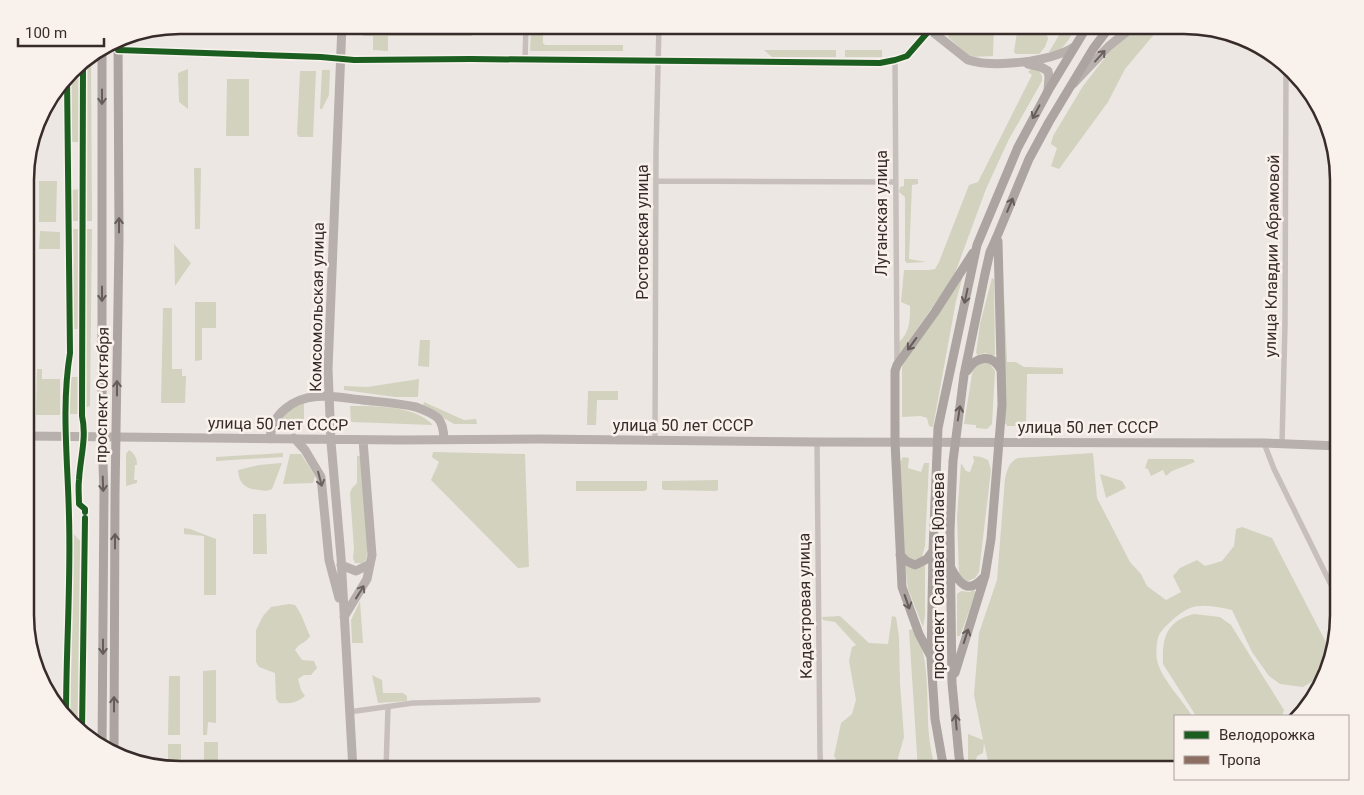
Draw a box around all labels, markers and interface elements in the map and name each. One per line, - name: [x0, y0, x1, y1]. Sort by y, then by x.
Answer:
- scale bar: [18, 15, 104, 47]
- text: 100 m: [25, 24, 67, 42]
- one-way arrow: [1094, 50, 1106, 63]
- one-way arrow: [97, 88, 107, 104]
- one-way arrow: [1031, 104, 1040, 119]
- street label: Луганская улица: [872, 150, 891, 276]
- street label: улица Клавдии Абрамовой: [1261, 154, 1283, 358]
- street label: Ростовская улица: [633, 164, 652, 300]
- one-way arrow: [1006, 198, 1016, 213]
- one-way arrow: [114, 217, 124, 234]
- street label: Комсомольская улица: [306, 222, 328, 392]
- one-way arrow: [97, 286, 107, 302]
- one-way arrow: [961, 287, 971, 303]
- street label: проспект Октября: [91, 327, 113, 463]
- one-way arrow: [907, 337, 917, 351]
- one-way arrow: [112, 380, 122, 396]
- one-way arrow: [954, 405, 964, 421]
- street label: улица 50 лет СССР: [208, 413, 348, 435]
- street label: улица 50 лет СССР: [613, 416, 753, 435]
- street label: улица 50 лет СССР: [1018, 418, 1158, 437]
- one-way arrow: [315, 471, 325, 487]
- street label: проспект Салавата Юлаева: [929, 472, 948, 680]
- one-way arrow: [99, 476, 108, 492]
- one-way arrow: [110, 533, 120, 550]
- street label: Кадастровая улица: [794, 533, 816, 679]
- one-way arrow: [355, 585, 365, 599]
- one-way arrow: [903, 594, 913, 610]
- one-way arrow: [962, 628, 971, 644]
- one-way arrow: [98, 638, 108, 655]
- one-way arrow: [109, 696, 119, 712]
- one-way arrow: [951, 714, 960, 730]
- legend: [1174, 715, 1349, 780]
- text: Велодорожка: [1219, 726, 1315, 744]
- text: Тропа: [1219, 751, 1261, 769]

